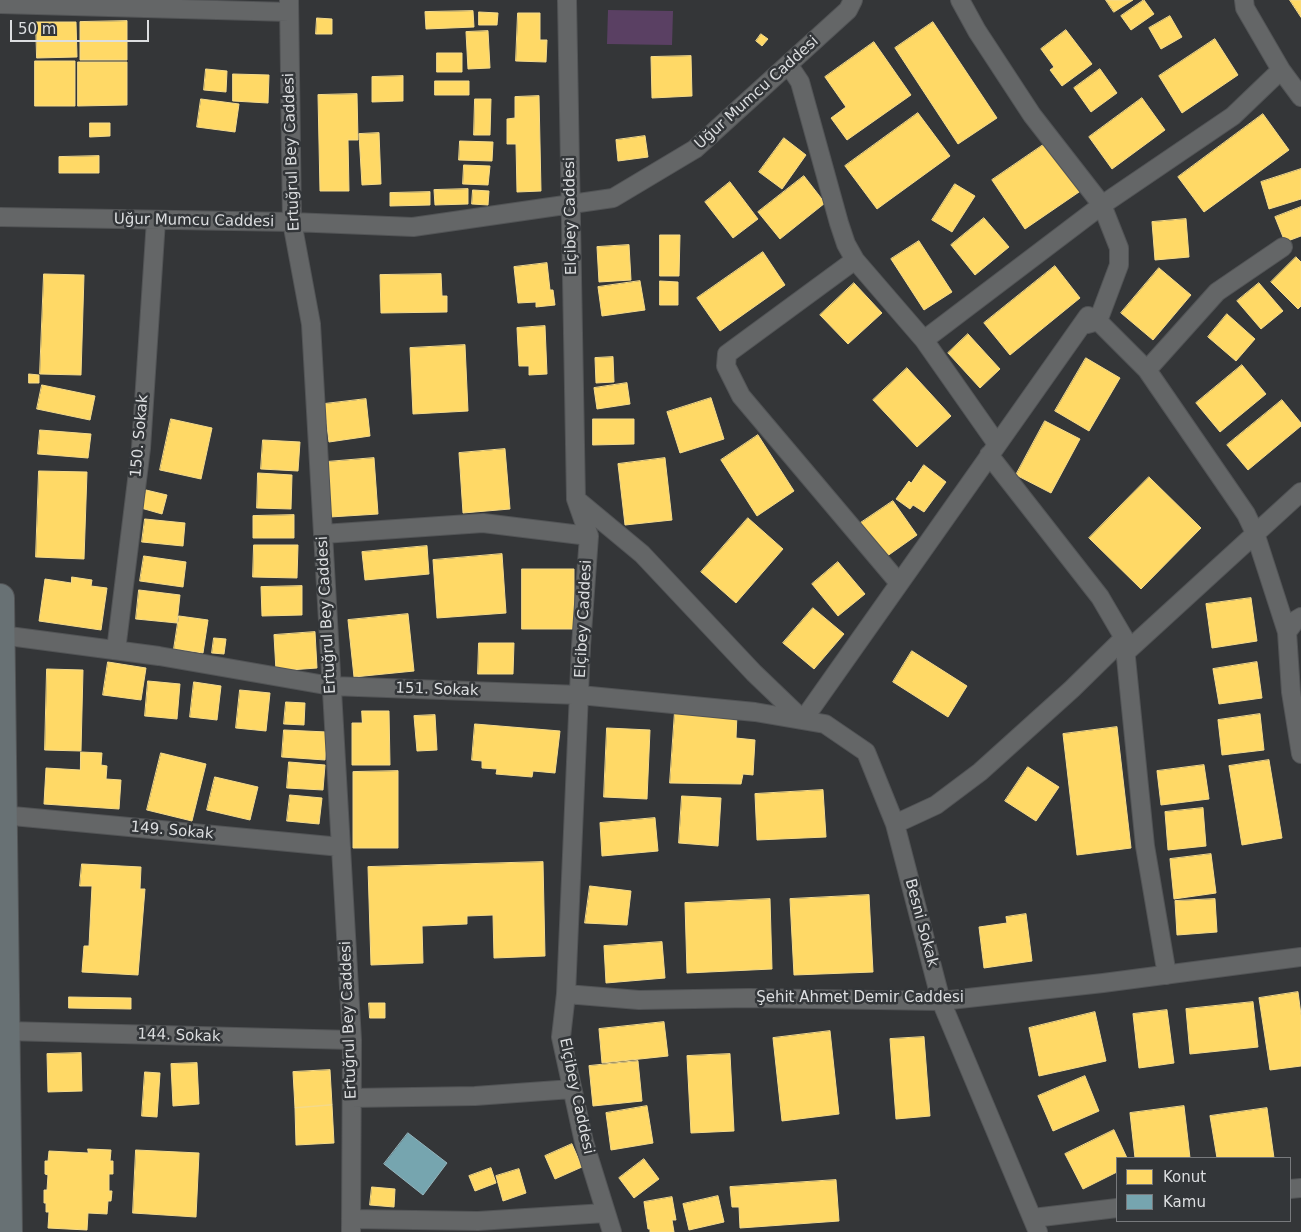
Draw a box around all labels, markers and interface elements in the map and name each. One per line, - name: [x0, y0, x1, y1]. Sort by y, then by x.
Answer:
- scale bar: [12, 10, 151, 42]
- text: 50 m: [18, 20, 56, 38]
- street label: Uğur Mumcu Caddesi: [691, 33, 823, 153]
- street label: Ertuğrul Bey Caddesi: [280, 73, 304, 231]
- street label: Elçibey Caddesi: [561, 157, 581, 275]
- street label: Uğur Mumcu Caddesi: [114, 211, 274, 231]
- street label: 150. Sokak: [127, 394, 153, 478]
- street label: Ertuğrul Bey Caddesi: [314, 536, 340, 694]
- street label: Elçibey Caddesi: [572, 559, 596, 679]
- street label: 151. Sokak: [395, 680, 479, 700]
- street label: 149. Sokak: [130, 818, 214, 844]
- street label: Besni Sokak: [901, 877, 941, 969]
- street label: Ertuğrul Bey Caddesi: [337, 941, 361, 1099]
- street label: Şehit Ahmet Demir Caddesi: [756, 989, 964, 1007]
- street label: 144. Sokak: [137, 1026, 221, 1046]
- street label: Elçibey Caddesi: [555, 1036, 597, 1156]
- legend: [1116, 1157, 1291, 1222]
- text: Konut: [1163, 1168, 1206, 1186]
- text: Kamu: [1163, 1193, 1206, 1211]

